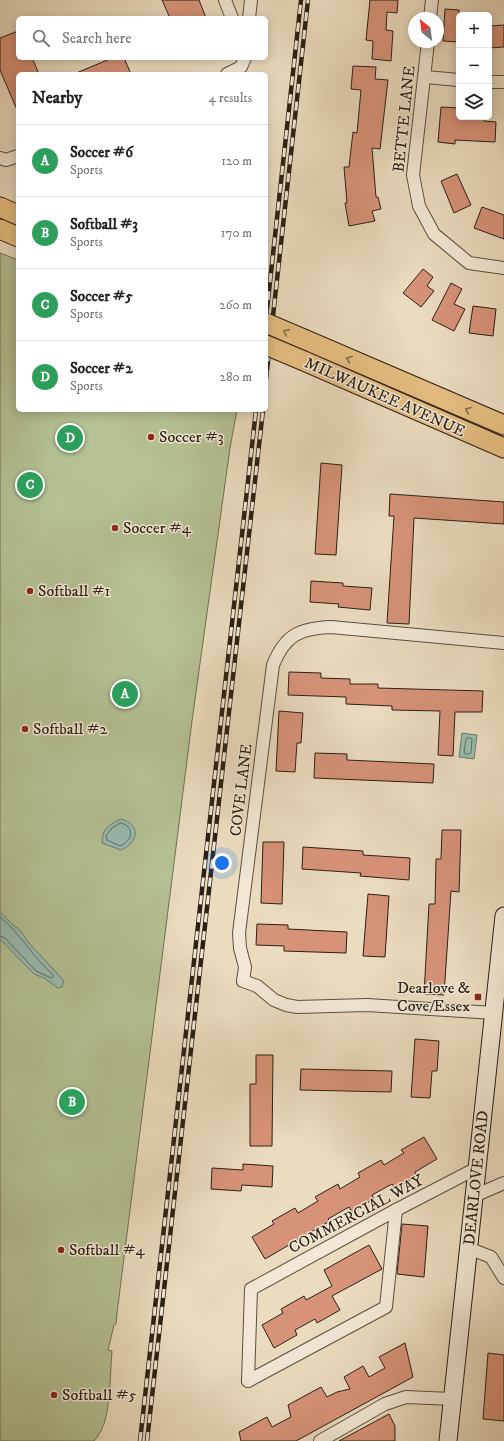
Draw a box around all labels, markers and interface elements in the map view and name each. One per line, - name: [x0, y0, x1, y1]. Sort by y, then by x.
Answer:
- north arrow: [408, 12, 444, 48]
- map controls: [456, 12, 492, 120]
- button: +: [456, 12, 492, 48]
- search box: [16, 16, 268, 60]
- icon: search: [30, 27, 52, 49]
- text: Search here: [62, 29, 131, 48]
- button: −: [456, 48, 492, 84]
- street label: BETTE LANE: [388, 65, 420, 173]
- button: layers: [456, 84, 492, 120]
- text: Nearby: [32, 87, 82, 109]
- text: 4 results: [209, 90, 252, 106]
- text: Soccer #6: [70, 143, 133, 162]
- text: A: [41, 153, 49, 169]
- text: 120 m: [221, 153, 252, 169]
- text: Sports: [70, 162, 103, 178]
- text: Softball #3: [70, 215, 138, 234]
- text: B: [41, 225, 49, 241]
- text: 170 m: [221, 225, 252, 241]
- text: Sports: [70, 234, 103, 250]
- text: Soccer #5: [70, 287, 133, 306]
- text: C: [41, 297, 49, 313]
- text: 260 m: [219, 297, 252, 313]
- text: Sports: [70, 306, 103, 322]
- one-way arrow: [283, 328, 290, 336]
- street label: MILWAUKEE AVENUE: [302, 353, 468, 441]
- one-way arrow: [345, 355, 352, 363]
- text: Soccer #2: [70, 359, 133, 378]
- text: D: [40, 369, 50, 385]
- text: 280 m: [220, 369, 252, 385]
- text: Sports: [70, 378, 103, 394]
- one-way arrow: [465, 407, 472, 415]
- pin: D: [57, 423, 83, 453]
- place label: Soccer #3: [159, 427, 224, 447]
- marker: Soccer #3: [146, 432, 156, 442]
- pin: C: [17, 470, 43, 500]
- place label: Soccer #4: [123, 518, 192, 538]
- marker: Soccer #4: [110, 523, 120, 533]
- place label: Softball #1: [38, 581, 111, 601]
- marker: Softball #1: [25, 586, 35, 596]
- pin: A: [112, 679, 138, 709]
- place label: Softball #2: [33, 719, 108, 739]
- marker: Softball #2: [20, 724, 30, 734]
- street label: COVE LANE: [225, 743, 257, 837]
- your location: [212, 853, 232, 873]
- place label: Dearlove & Cove/Essex: [397, 978, 470, 1016]
- marker: Dearlove & Cove/Essex: [473, 992, 483, 1002]
- pin: B: [59, 1087, 85, 1117]
- street label: DEARLOVE ROAD: [459, 1110, 493, 1246]
- street label: COMMERCIAL WAY: [285, 1170, 427, 1258]
- place label: Softball #4: [69, 1240, 146, 1260]
- marker: Softball #4: [56, 1245, 66, 1255]
- place label: Softball #5: [62, 1385, 137, 1405]
- marker: Softball #5: [49, 1390, 59, 1400]

